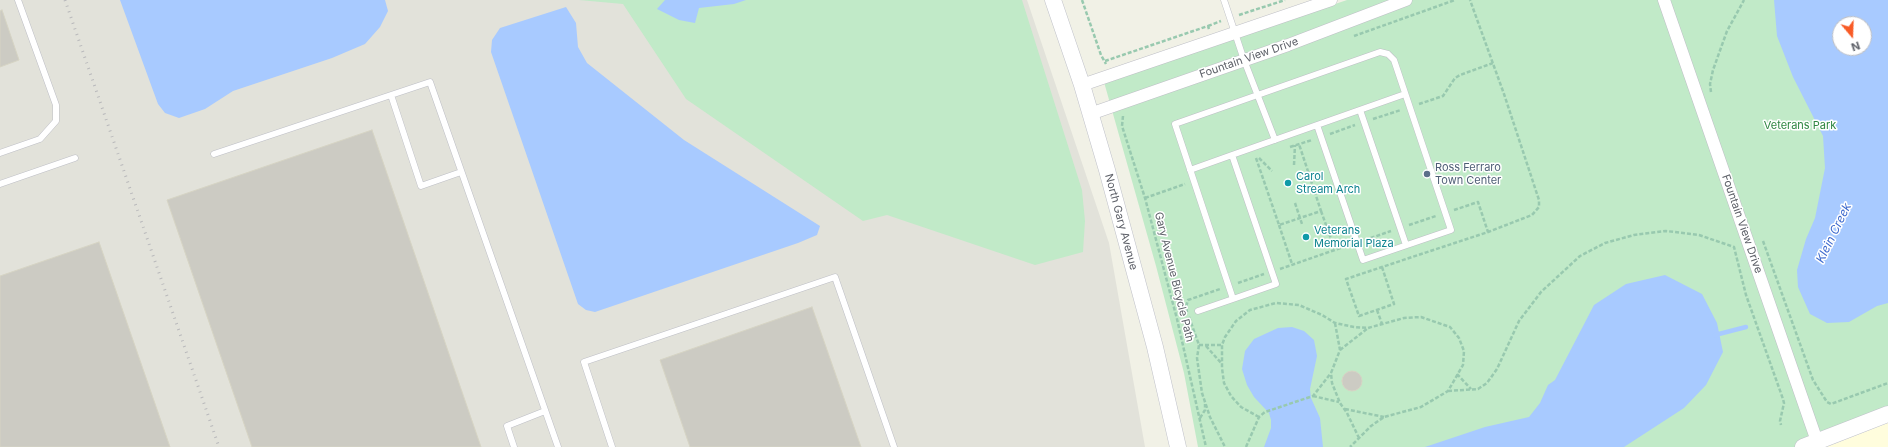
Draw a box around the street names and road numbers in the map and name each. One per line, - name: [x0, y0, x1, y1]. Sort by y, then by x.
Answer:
- street label: Fountain View Drive: [1198, 35, 1300, 81]
- street label: North Gary Avenue: [1102, 172, 1140, 272]
- street label: Fountain View Drive: [1719, 173, 1765, 275]
- street label: Gary Avenue Bicycle Path: [1151, 211, 1197, 343]

